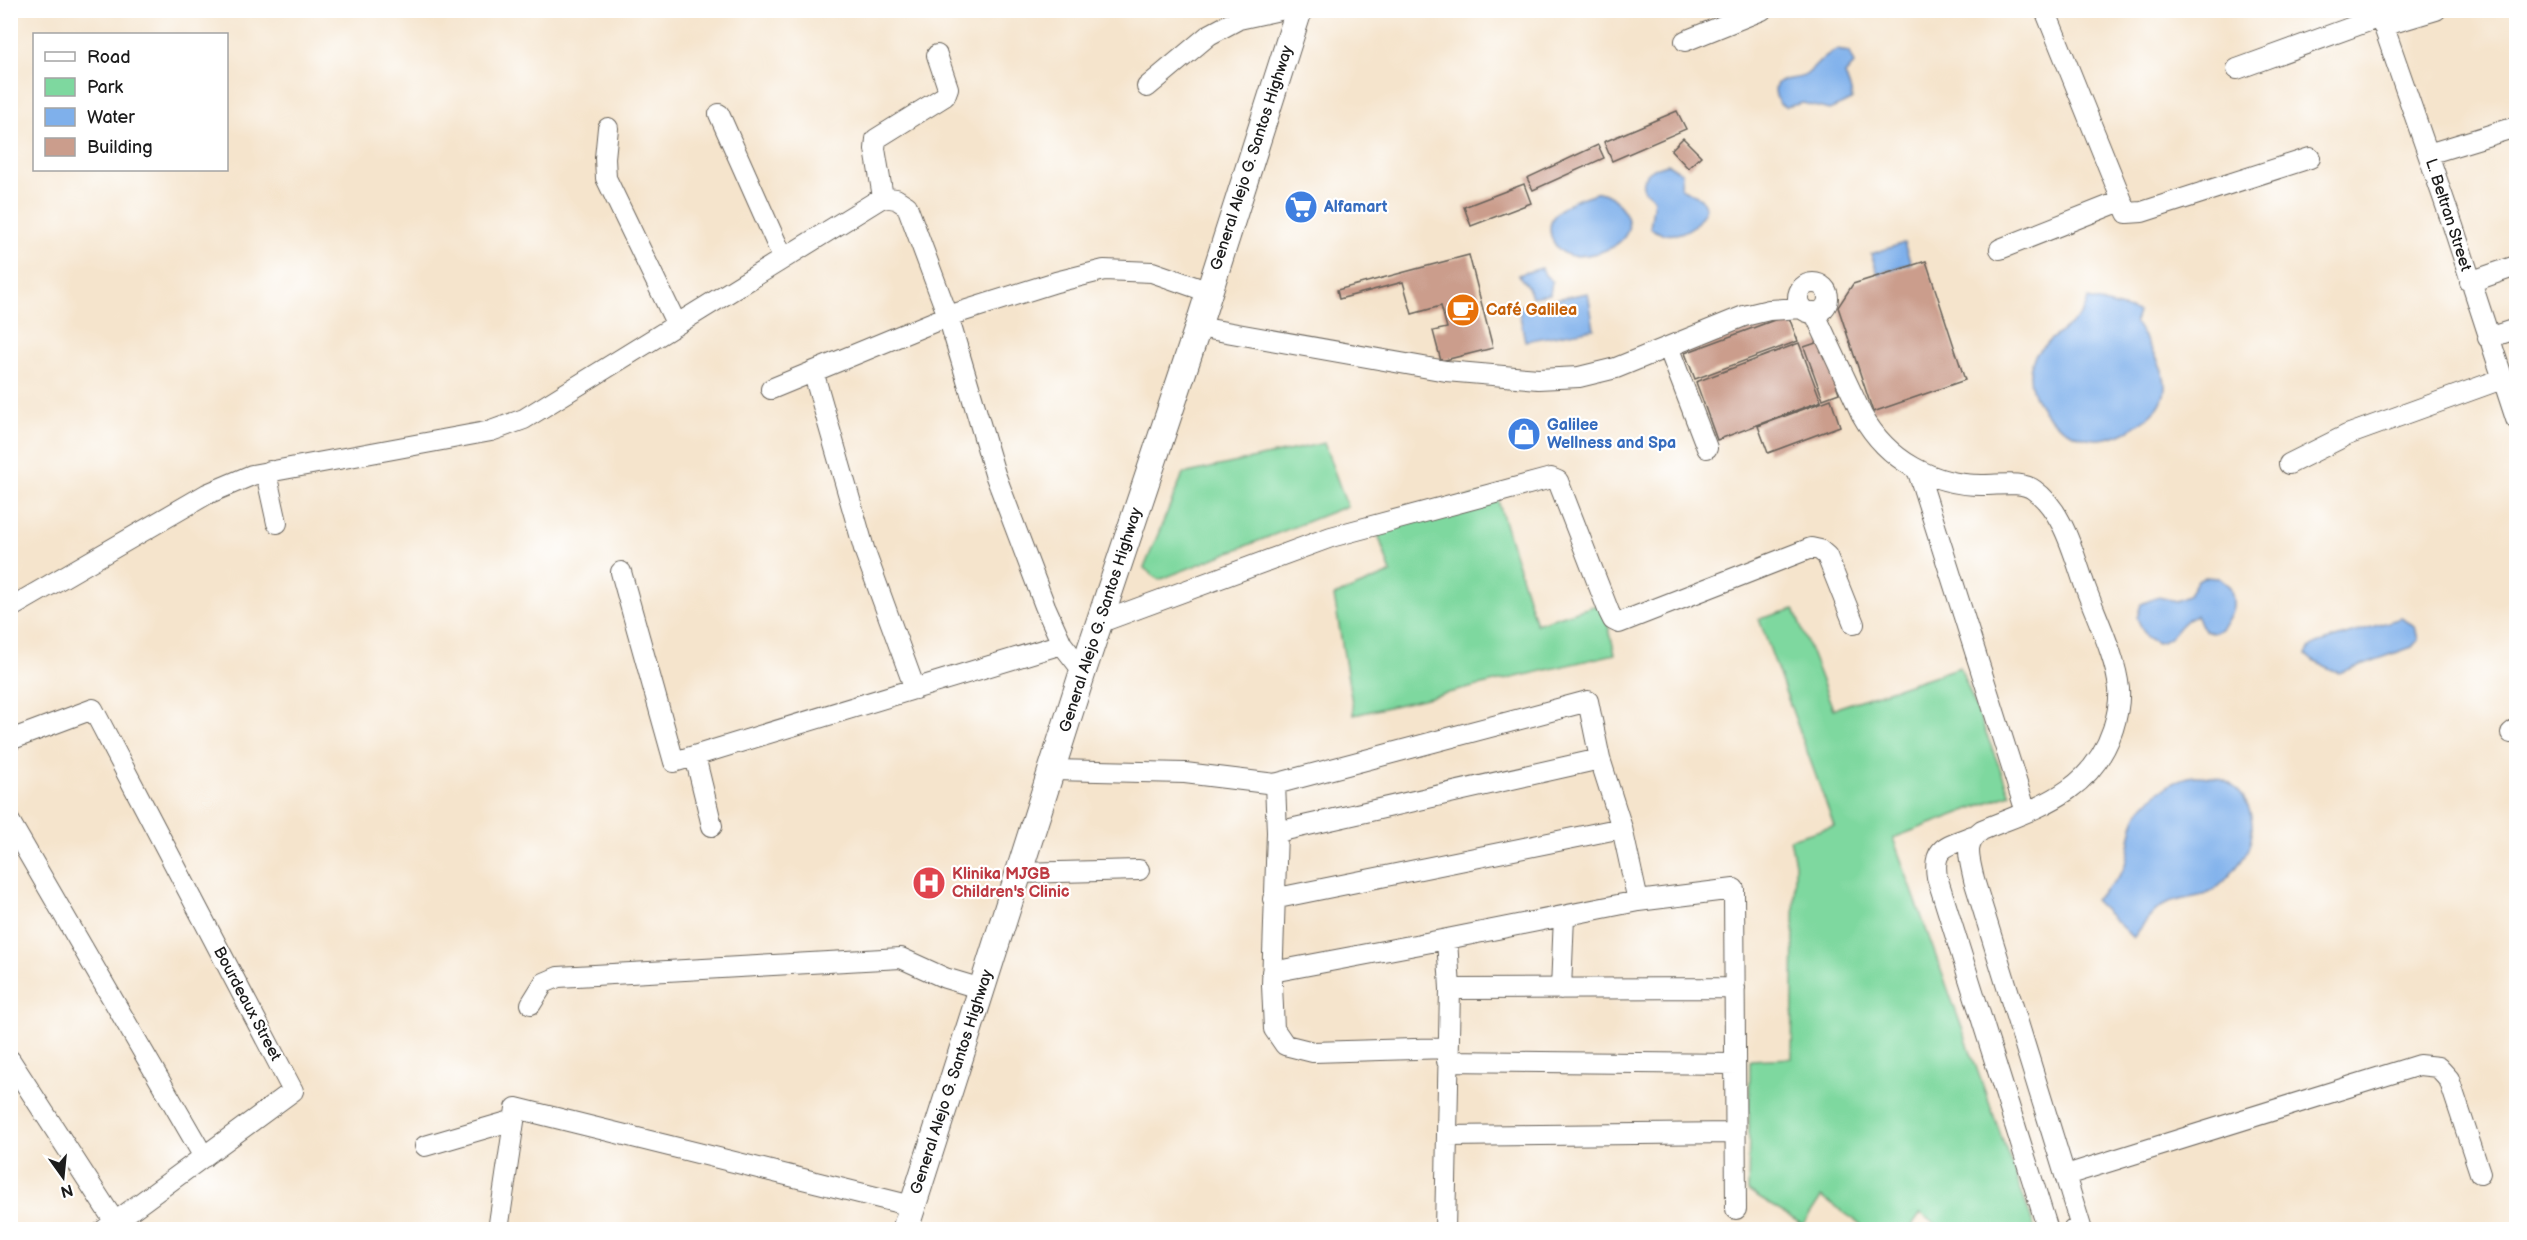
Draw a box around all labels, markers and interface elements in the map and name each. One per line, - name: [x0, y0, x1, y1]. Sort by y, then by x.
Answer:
- legend: [33, 33, 228, 171]
- street label: General Alejo G. Santos Highway: [1207, 43, 1298, 273]
- text: Road: [87, 47, 131, 68]
- text: Park: [87, 77, 123, 98]
- text: Water: [87, 107, 135, 128]
- text: Building: [87, 137, 153, 158]
- street label: L. Beltran Street: [2421, 156, 2475, 274]
- supermarket icon: Alfamart: [1283, 189, 1319, 225]
- place label: Alfamart: [1323, 198, 1388, 217]
- cafe icon: Café Galilea: [1445, 292, 1481, 328]
- place label: Café Galilea: [1486, 301, 1577, 320]
- shop icon: Galilee Wellness and Spa: [1506, 416, 1542, 452]
- place label: Galilee Wellness and Spa: [1547, 416, 1676, 453]
- street label: General Alejo G. Santos Highway: [1056, 505, 1147, 735]
- hospital icon: Klinika MJGB Children's Clinic: [911, 865, 947, 901]
- place label: Klinika MJGB Children's Clinic: [952, 865, 1070, 902]
- street label: Bourdeaux Street: [209, 944, 285, 1064]
- street label: General Alejo G. Santos Highway: [907, 967, 998, 1197]
- north arrow: [33, 1147, 93, 1207]
- text: N: [58, 1179, 75, 1201]

